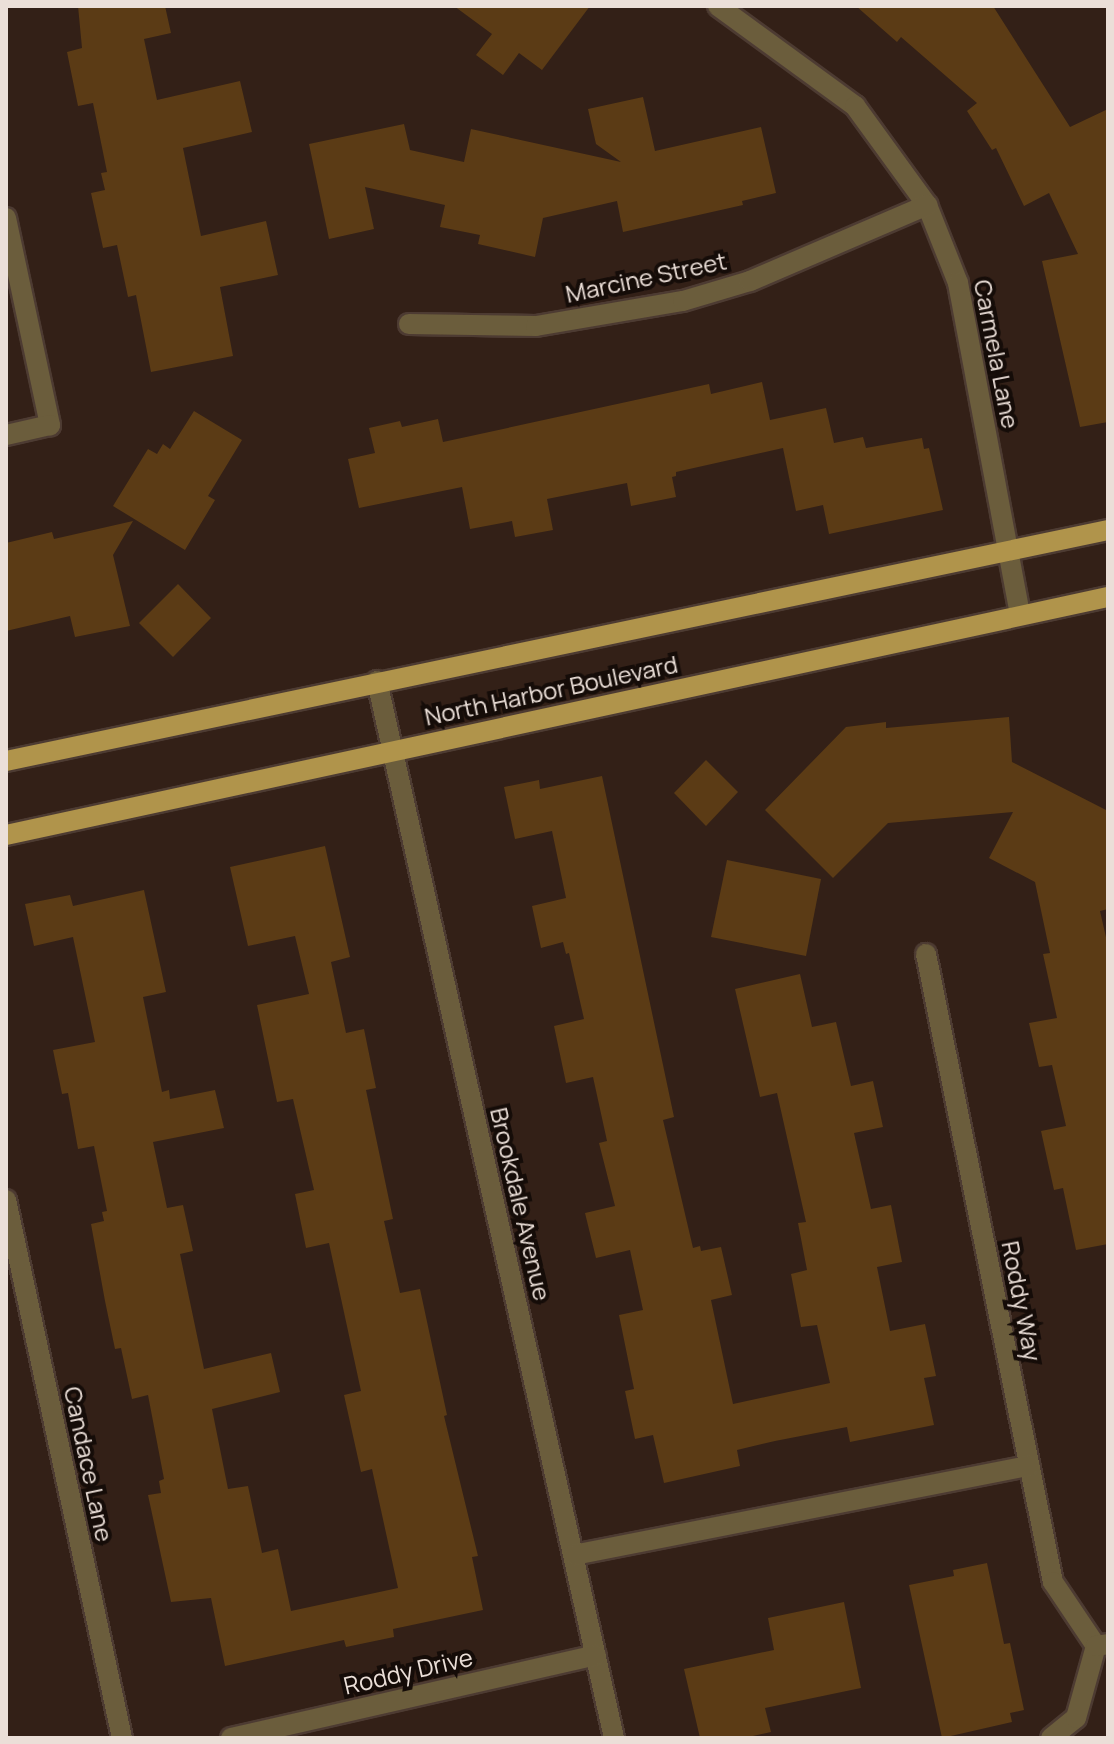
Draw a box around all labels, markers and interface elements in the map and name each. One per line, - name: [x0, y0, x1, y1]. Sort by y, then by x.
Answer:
- street label: Marcine Street: [563, 246, 729, 308]
- street label: Carmela Lane: [968, 277, 1026, 431]
- street label: North Harbor Boulevard: [422, 649, 680, 731]
- street label: Brookdale Avenue: [485, 1105, 557, 1303]
- street label: Roddy Way: [996, 1238, 1048, 1364]
- street label: Candace Lane: [59, 1384, 119, 1544]
- street label: Roddy Drive: [341, 1642, 475, 1700]

